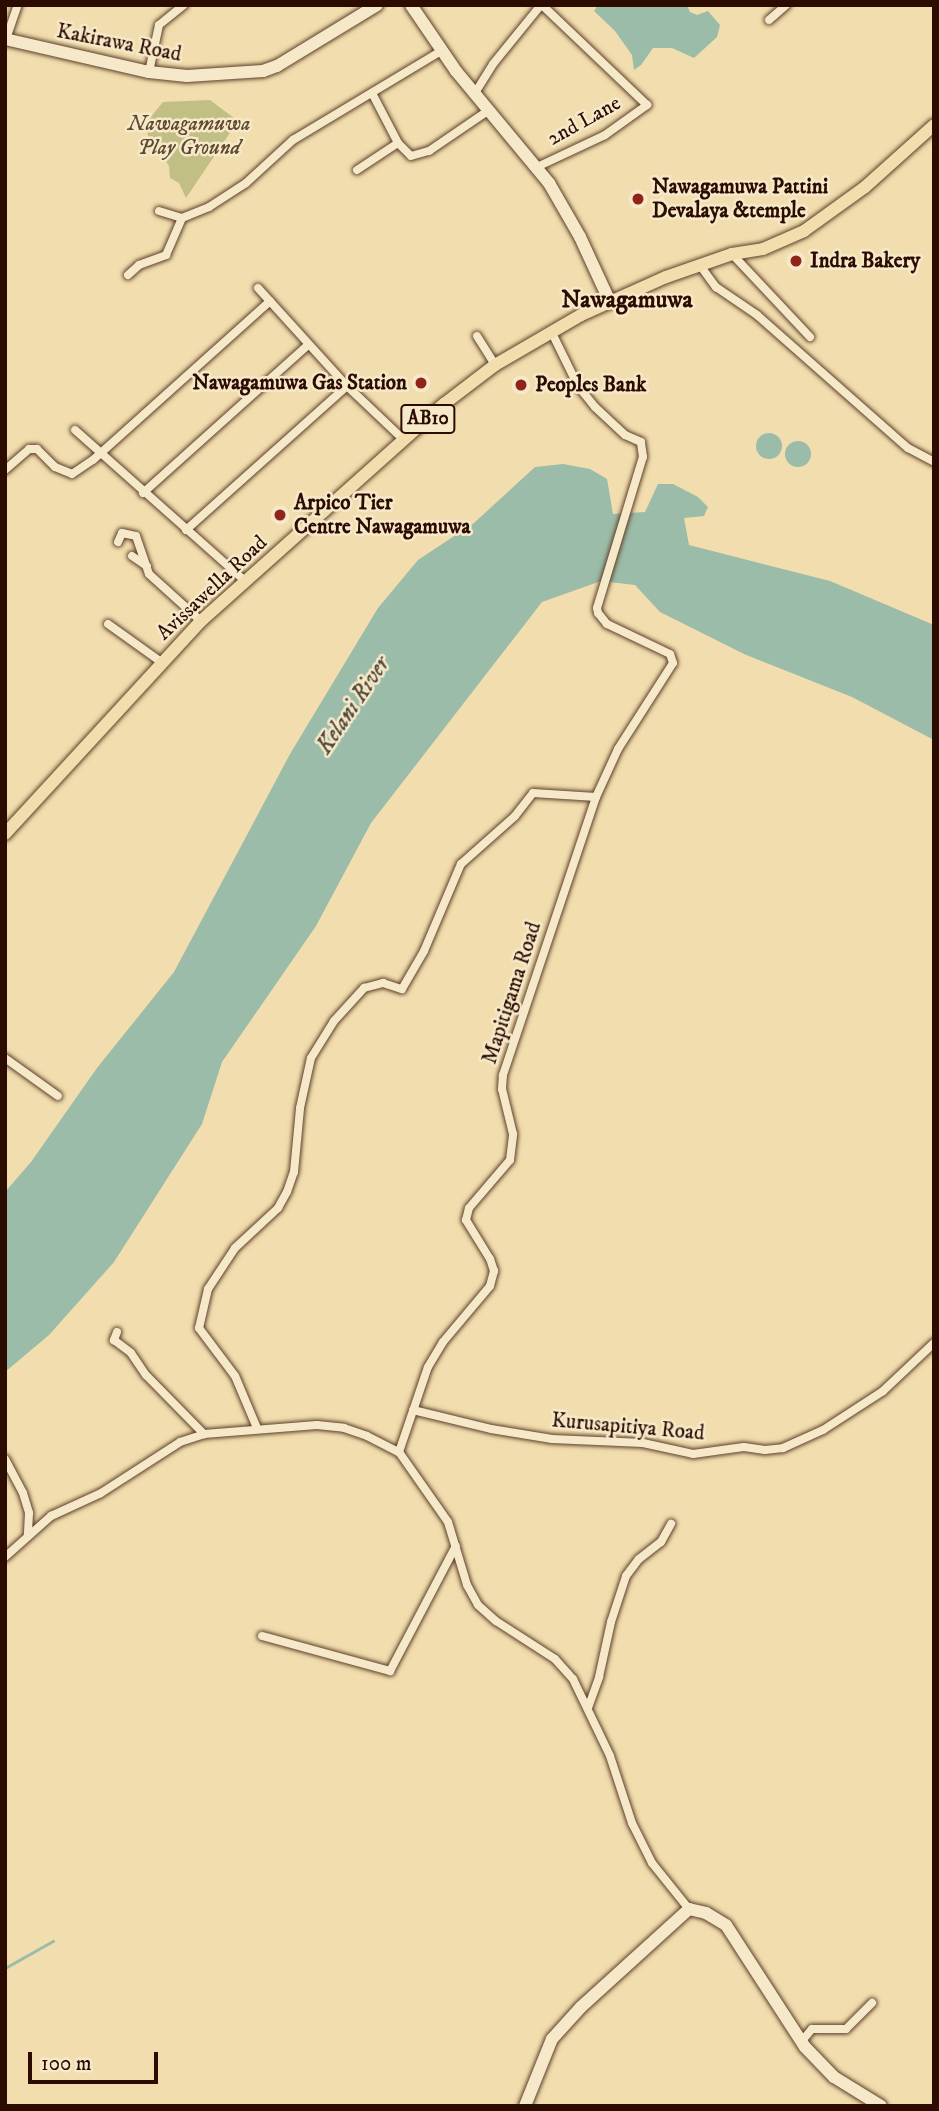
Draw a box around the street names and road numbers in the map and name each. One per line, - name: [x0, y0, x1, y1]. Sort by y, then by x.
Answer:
- street label: Kakirawa Road: [55, 19, 183, 67]
- street label: 2nd Lane: [543, 91, 625, 151]
- road number: AB10: [400, 404, 456, 434]
- street label: Avissawella Road: [151, 530, 273, 646]
- street label: Mapitigama Road: [477, 919, 547, 1067]
- street label: Kurusapitiya Road: [550, 1408, 706, 1446]

